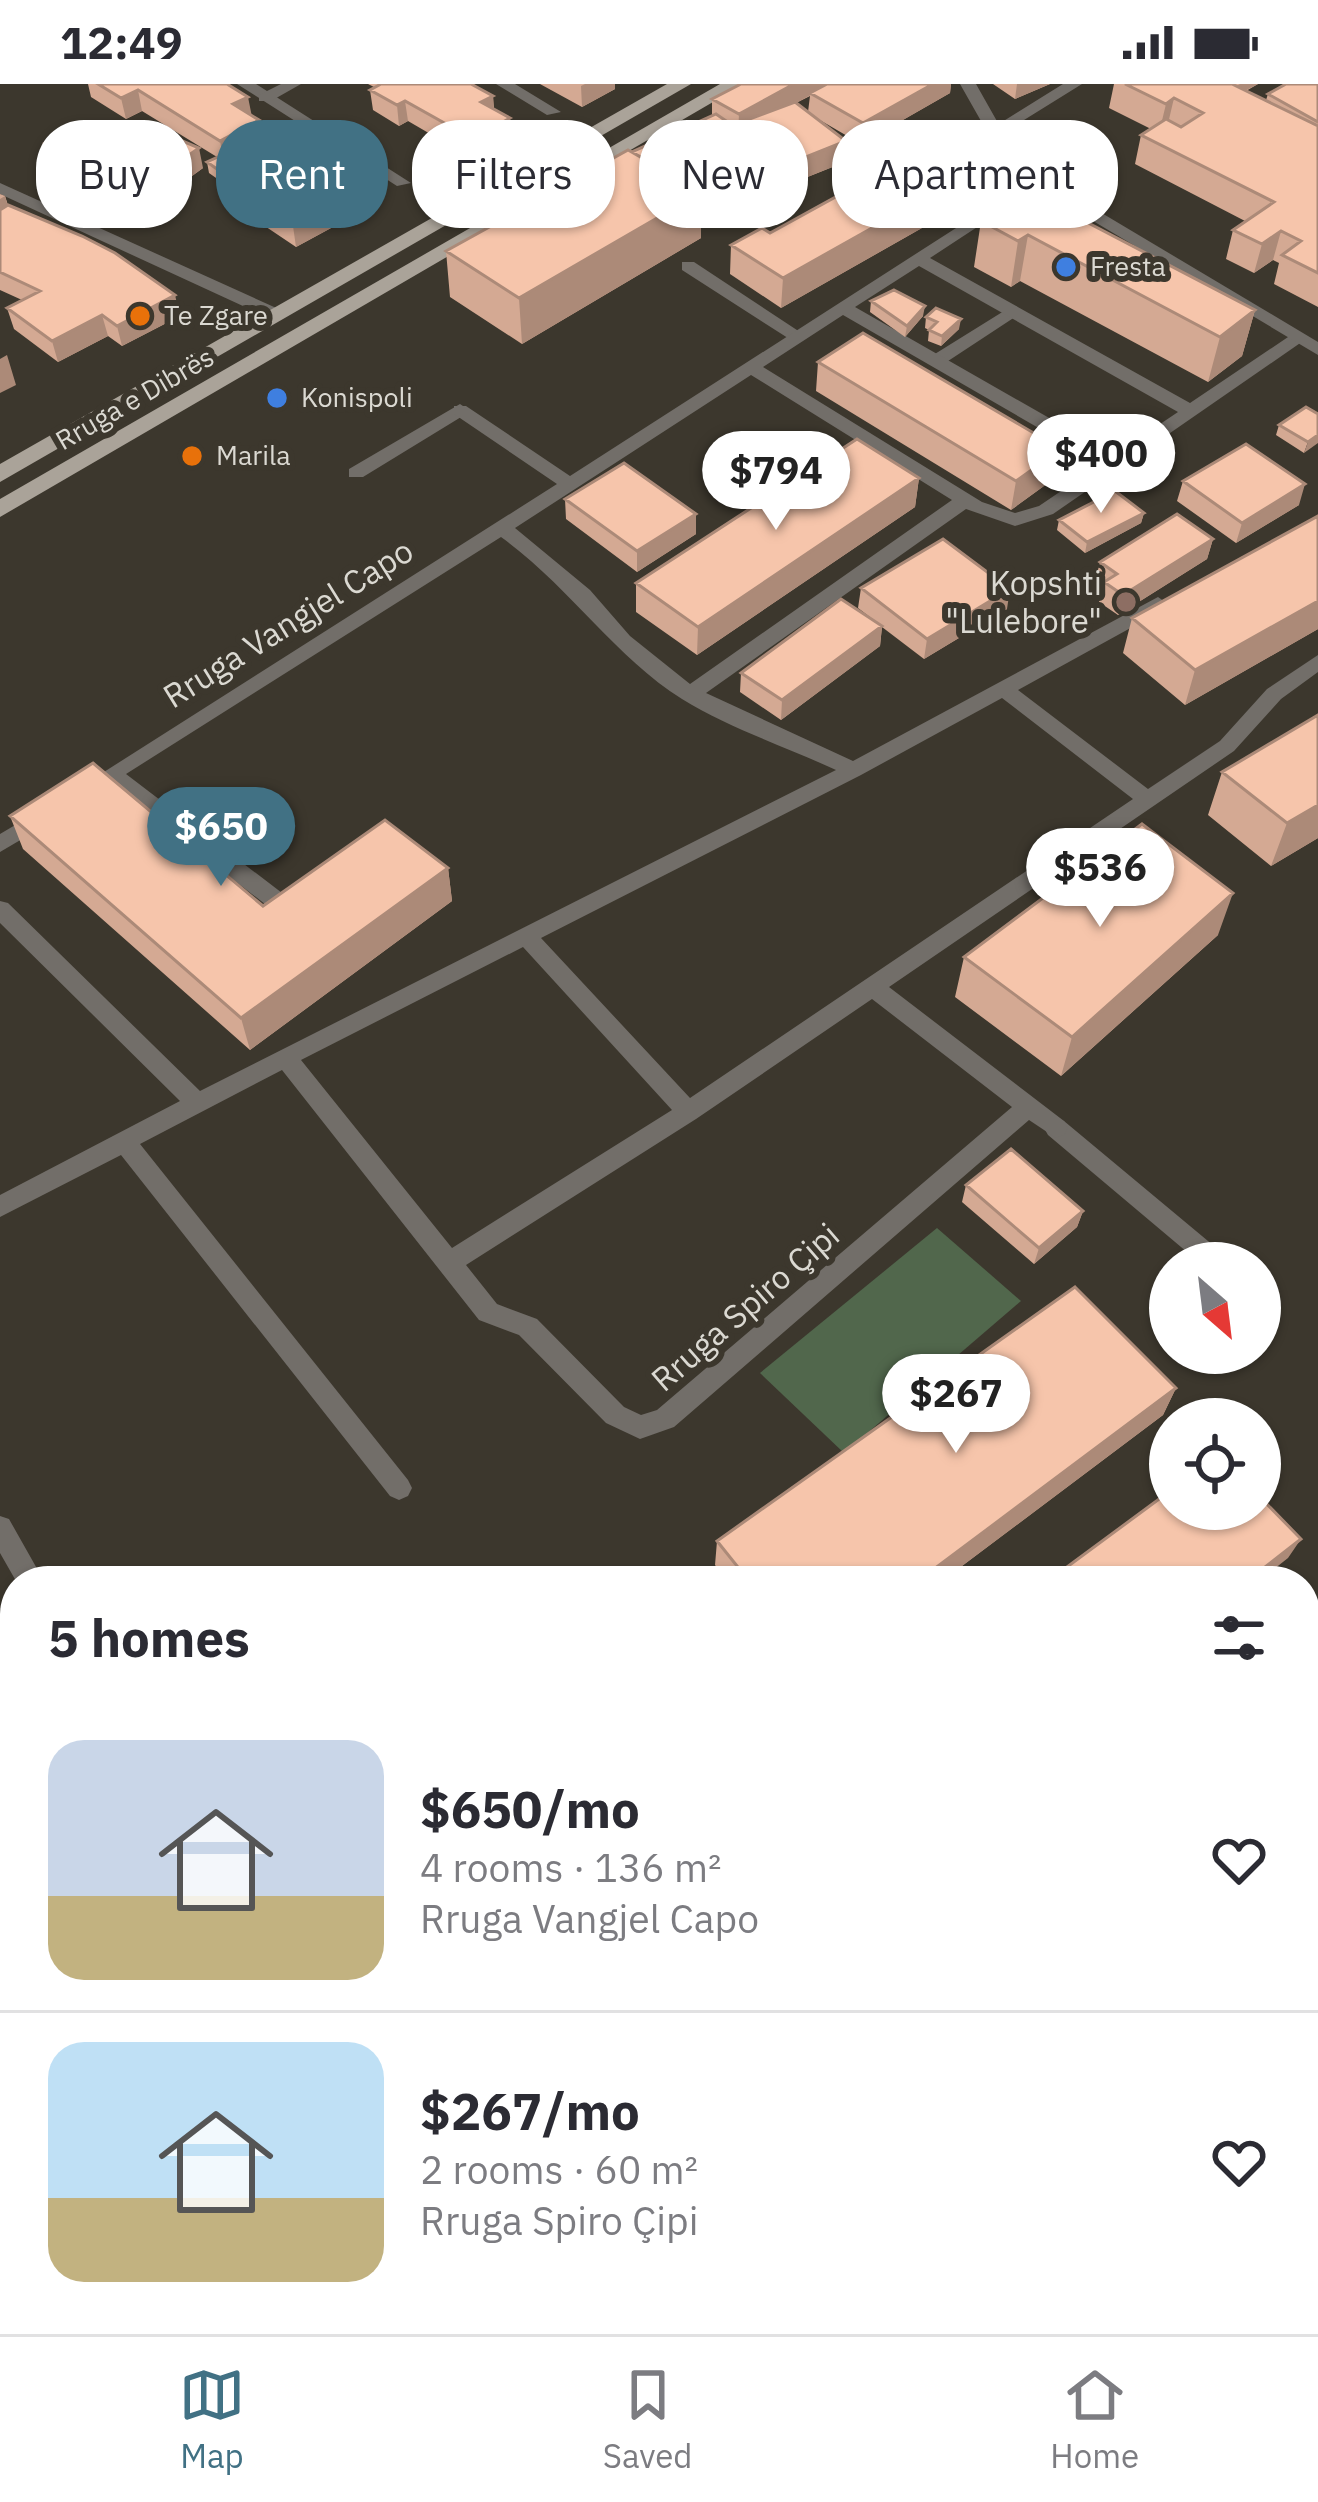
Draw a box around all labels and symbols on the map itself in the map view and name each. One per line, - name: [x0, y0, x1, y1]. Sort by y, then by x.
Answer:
- place label: Fresta: [1090, 248, 1166, 283]
- marker: Fresta: [1053, 254, 1079, 280]
- place label: Te Zgare: [164, 297, 268, 332]
- marker: Te Zgare: [127, 303, 153, 329]
- street label: Rruga e Dibrës: [49, 338, 220, 457]
- place label: Konispoli: [301, 379, 413, 414]
- marker: Konispoli: [264, 385, 290, 411]
- pin: $400: [1030, 414, 1172, 516]
- pin: $794: [705, 431, 847, 533]
- place label: Marila: [216, 437, 291, 472]
- marker: Marila: [179, 443, 205, 469]
- street label: Rruga Vangjel Capo: [155, 528, 421, 717]
- place label: Kopshti "Lulebore": [945, 561, 1102, 642]
- marker: Kopshti "Lulebore": [1113, 589, 1139, 615]
- pin: $650: [150, 787, 292, 889]
- pin: $536: [1029, 828, 1171, 930]
- street label: Rruga Spiro Çipi: [642, 1213, 848, 1400]
- north arrow: [1149, 1242, 1281, 1374]
- pin: $267: [885, 1354, 1027, 1456]

